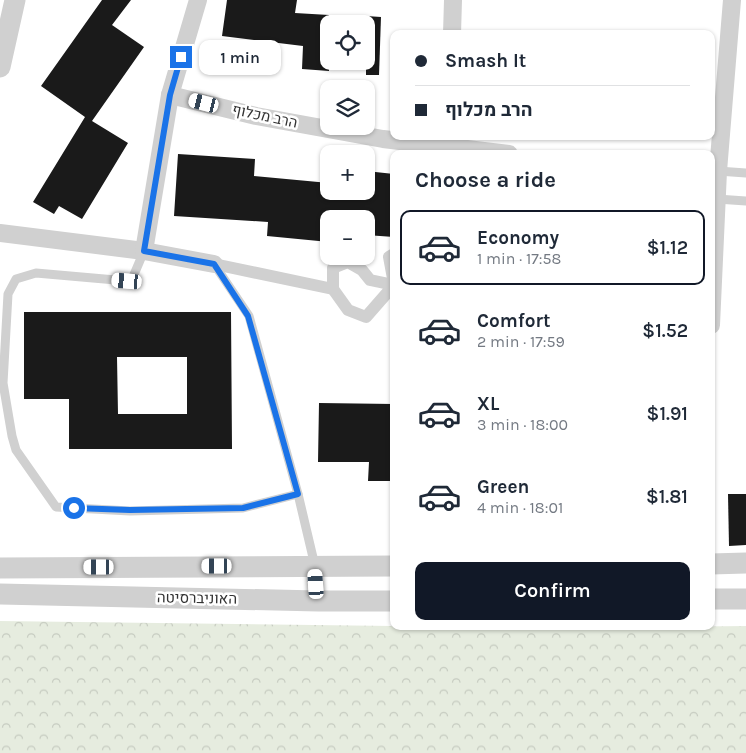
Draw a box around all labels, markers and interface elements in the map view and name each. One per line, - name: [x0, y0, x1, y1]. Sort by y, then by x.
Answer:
- map controls: [320, 15, 375, 265]
- button: locate: [320, 15, 375, 70]
- callout: 1 min: [198, 40, 281, 74]
- route end: [170, 46, 192, 68]
- text: 1 min: [220, 48, 260, 67]
- text: Smash It: [445, 50, 526, 72]
- button: layers: [320, 80, 375, 135]
- car: [187, 92, 220, 114]
- text: הרב מכלוף: [445, 99, 533, 121]
- street label: הרב מכלוף: [231, 100, 299, 132]
- button: +: [320, 145, 375, 200]
- text: Choose a ride: [415, 167, 556, 193]
- button: −: [320, 210, 375, 265]
- icon: car: [417, 225, 462, 270]
- text: Economy: [477, 227, 559, 249]
- text: $1.12: [647, 237, 688, 259]
- text: 1 min · 17:58: [477, 249, 561, 268]
- car: [111, 272, 142, 290]
- icon: car: [417, 308, 462, 353]
- text: Comfort: [477, 310, 551, 332]
- text: $1.52: [642, 320, 688, 342]
- text: 2 min · 17:59: [477, 332, 565, 351]
- icon: car: [417, 391, 462, 436]
- text: XL: [477, 393, 499, 415]
- text: $1.91: [647, 403, 688, 425]
- text: 3 min · 18:00: [477, 415, 568, 434]
- icon: car: [417, 474, 462, 519]
- text: Green: [477, 476, 529, 498]
- text: $1.81: [646, 486, 688, 508]
- route start: [63, 497, 85, 519]
- text: 4 min · 18:01: [477, 498, 563, 517]
- car: [202, 559, 232, 574]
- car: [84, 560, 114, 575]
- button: Confirm: [415, 562, 690, 620]
- car: [307, 569, 324, 599]
- street label: האוניברסיטה: [157, 588, 237, 608]

